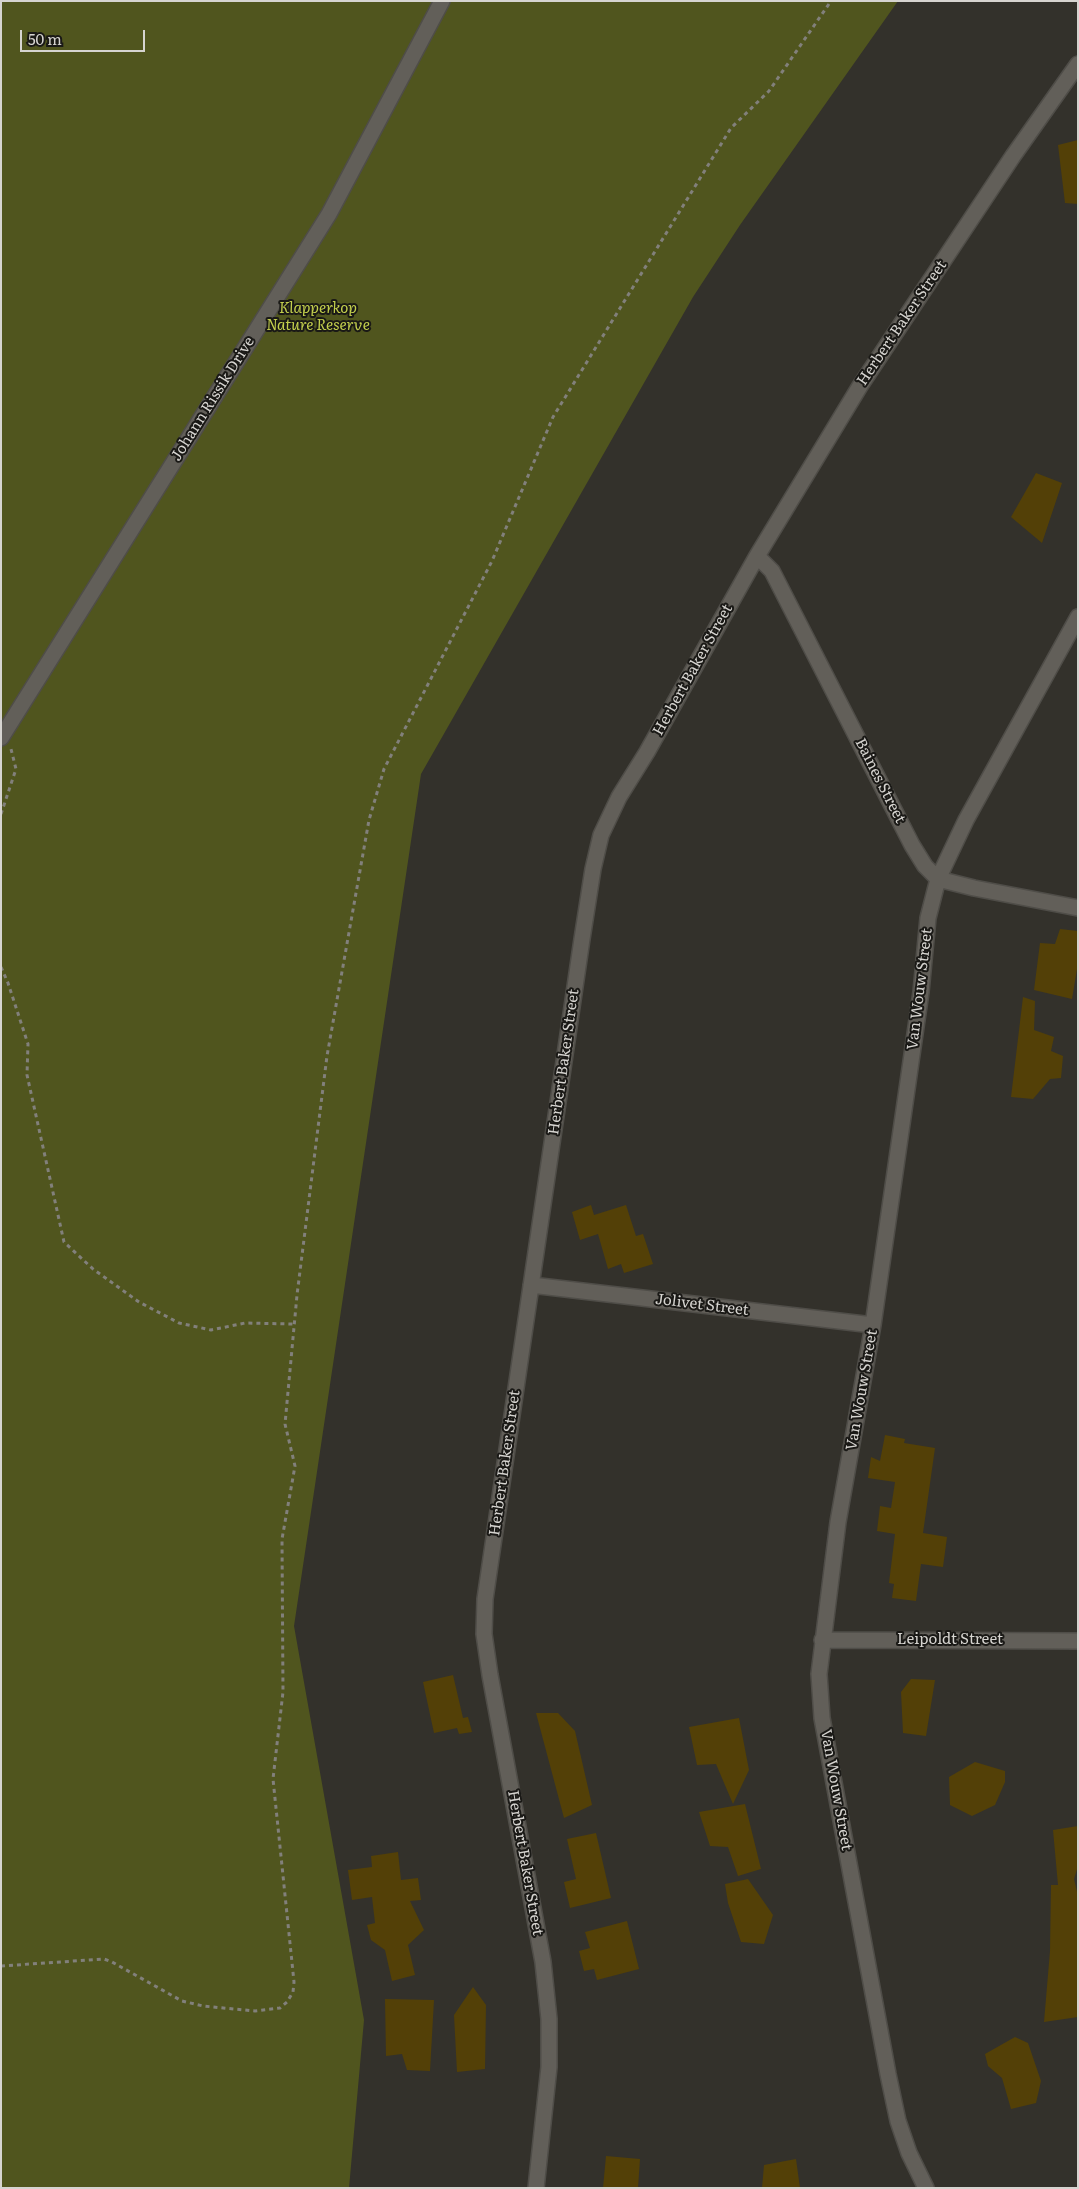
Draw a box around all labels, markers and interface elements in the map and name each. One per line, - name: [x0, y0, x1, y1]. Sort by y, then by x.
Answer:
- scale bar: [22, 20, 148, 52]
- text: 50 m: [28, 27, 62, 50]
- street label: Herbert Baker Street: [853, 257, 951, 389]
- park label: Klapperkop Nature Reserve: [266, 300, 370, 335]
- street label: Johann Rissik Drive: [168, 334, 258, 464]
- street label: Herbert Baker Street: [649, 601, 737, 739]
- street label: Baines Street: [851, 735, 909, 827]
- street label: Van Wouw Street: [904, 927, 936, 1051]
- street label: Herbert Baker Street: [545, 988, 583, 1136]
- street label: Jolivet Street: [654, 1290, 750, 1320]
- street label: Van Wouw Street: [842, 1328, 882, 1452]
- street label: Herbert Baker Street: [486, 1389, 524, 1537]
- street label: Leipoldt Street: [897, 1631, 1003, 1649]
- street label: Van Wouw Street: [816, 1728, 856, 1852]
- street label: Herbert Baker Street: [503, 1789, 547, 1937]

